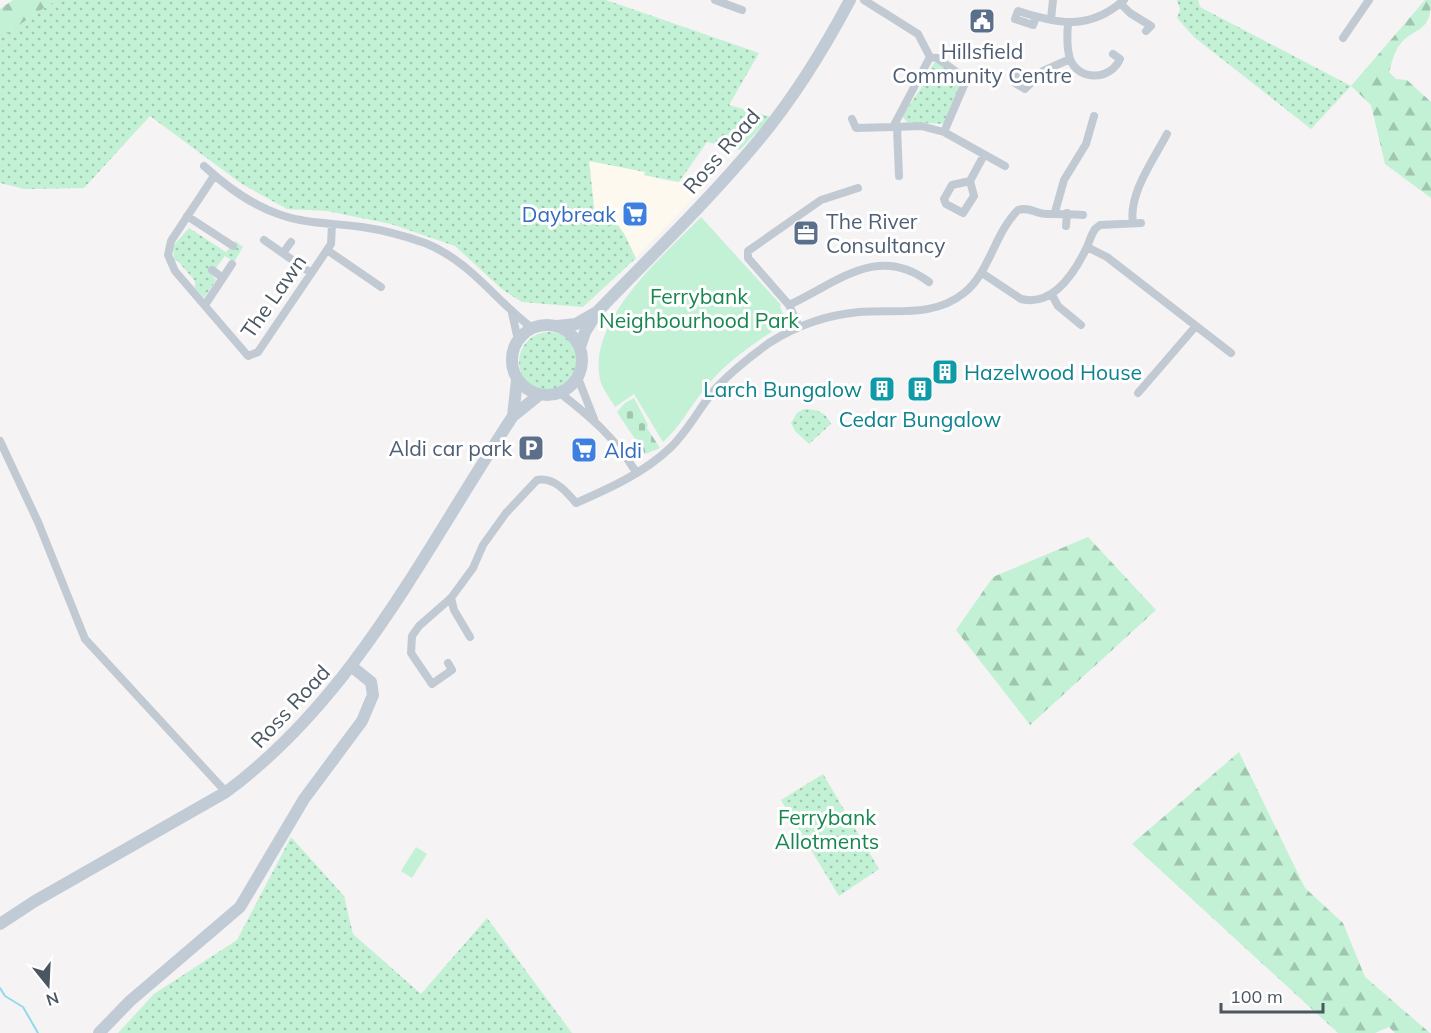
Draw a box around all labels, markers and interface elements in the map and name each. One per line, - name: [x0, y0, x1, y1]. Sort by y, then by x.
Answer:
- public building icon: Hillsfield Community Centre: [967, 6, 997, 36]
- place label: Hillsfield Community Centre: [892, 38, 1072, 88]
- street label: Ross Road: [677, 103, 765, 199]
- supermarket icon: Daybreak: [620, 199, 650, 229]
- place label: Daybreak: [522, 201, 616, 227]
- place label: The River Consultancy: [826, 208, 945, 258]
- office icon: The River Consultancy: [791, 218, 821, 248]
- street label: The Lawn: [235, 249, 311, 343]
- park label: Ferrybank Neighbourhood Park: [599, 283, 799, 333]
- building icon: Hazelwood House: [930, 357, 960, 387]
- place label: Hazelwood House: [964, 359, 1142, 385]
- building icon: Larch Bungalow: [867, 374, 897, 404]
- building icon: Cedar Bungalow: [905, 374, 935, 404]
- place label: Larch Bungalow: [703, 376, 862, 402]
- place label: Cedar Bungalow: [839, 406, 1001, 432]
- parking icon: Aldi car park: [516, 433, 546, 463]
- place label: Aldi car park: [389, 435, 512, 461]
- supermarket icon: Aldi: [569, 435, 599, 465]
- place label: Aldi: [604, 437, 642, 463]
- street label: Ross Road: [245, 659, 335, 753]
- park label: Ferrybank Allotments: [775, 804, 879, 854]
- north arrow: [18, 955, 78, 1015]
- scale bar: [1221, 976, 1323, 1014]
- text: 100 m: [1230, 985, 1283, 1008]
- text: N: [44, 988, 61, 1011]

